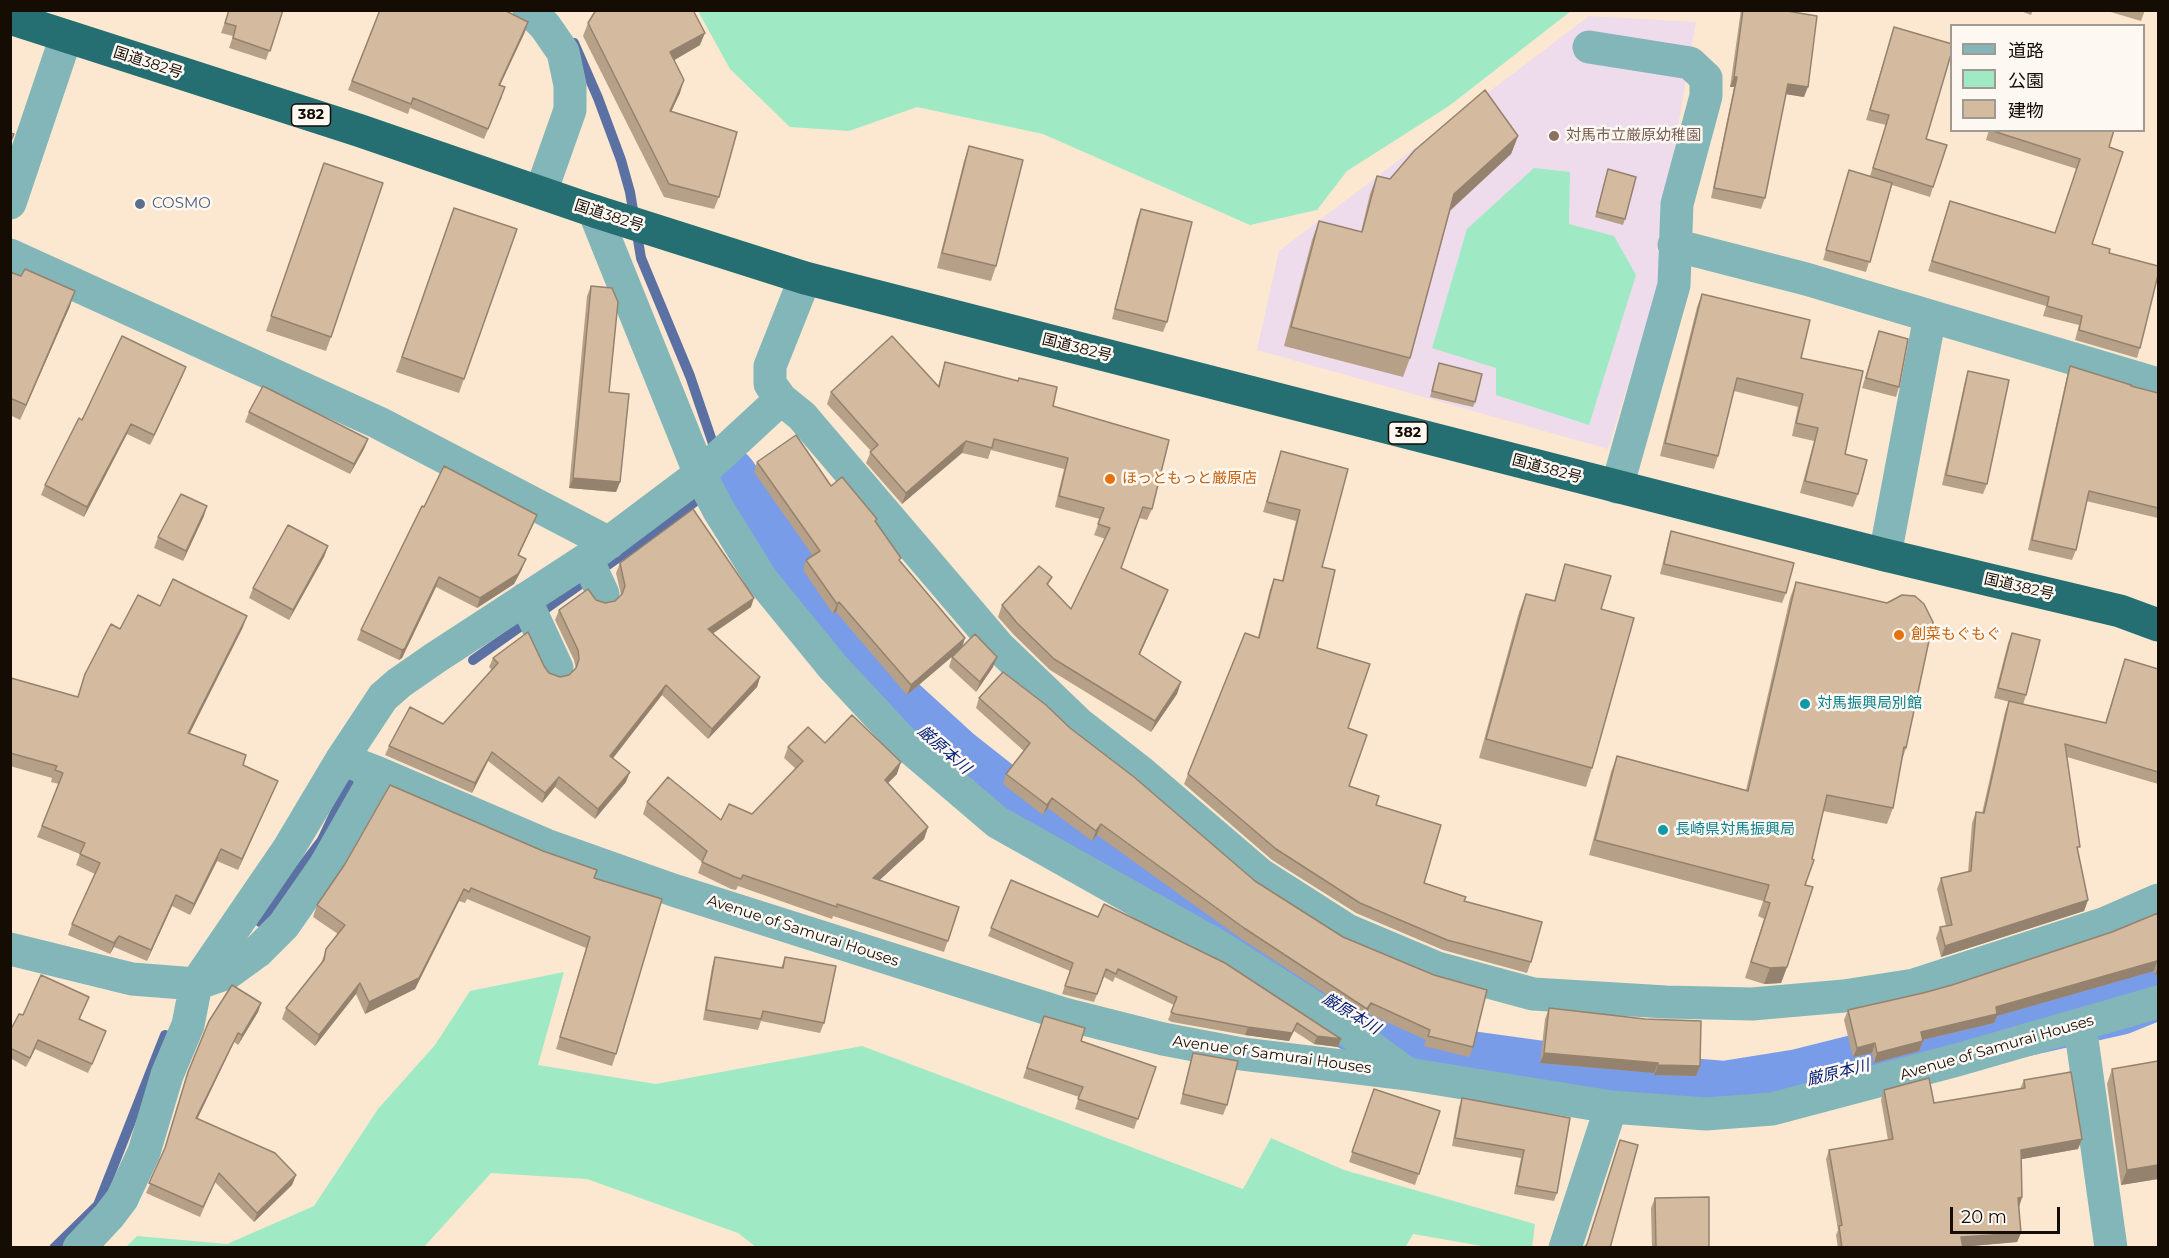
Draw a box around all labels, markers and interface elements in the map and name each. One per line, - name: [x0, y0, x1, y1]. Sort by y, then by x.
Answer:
- legend: [1950, 24, 2145, 132]
- text: 道路: [2008, 40, 2044, 62]
- street label: 国道382号: [111, 43, 185, 83]
- text: 公園: [2008, 70, 2044, 92]
- text: 建物: [2008, 100, 2044, 122]
- road number: 382: [292, 104, 330, 126]
- place label: 対馬市立厳原幼稚園: [1566, 127, 1701, 145]
- marker: 対馬市立厳原幼稚園: [1547, 129, 1561, 143]
- place label: COSMO: [152, 195, 211, 213]
- street label: 国道382号: [572, 196, 646, 236]
- marker: COSMO: [133, 197, 147, 211]
- street label: 国道382号: [1040, 331, 1114, 365]
- road number: 382: [1388, 422, 1428, 444]
- street label: 国道382号: [1510, 451, 1584, 487]
- place label: ほっともっと厳原店: [1122, 470, 1257, 488]
- marker: ほっともっと厳原店: [1103, 472, 1117, 486]
- street label: 国道382号: [1982, 570, 2056, 604]
- place label: 創菜もぐもぐ: [1911, 626, 2001, 644]
- marker: 創菜もぐもぐ: [1892, 628, 1906, 642]
- place label: 対馬振興局別館: [1817, 695, 1922, 713]
- marker: 対馬振興局別館: [1798, 697, 1812, 711]
- water label: 厳原本川: [914, 722, 974, 778]
- place label: 長崎県対馬振興局: [1675, 821, 1795, 839]
- marker: 長崎県対馬振興局: [1656, 823, 1670, 837]
- street label: Avenue of Samurai Houses: [705, 891, 901, 971]
- water label: 厳原本川: [1319, 989, 1383, 1039]
- street label: Avenue of Samurai Houses: [1898, 1012, 2096, 1084]
- street label: Avenue of Samurai Houses: [1171, 1032, 1373, 1078]
- water label: 厳原本川: [1805, 1056, 1871, 1090]
- scale bar: [1953, 1195, 2062, 1233]
- text: 20 m: [1961, 1206, 2007, 1228]

